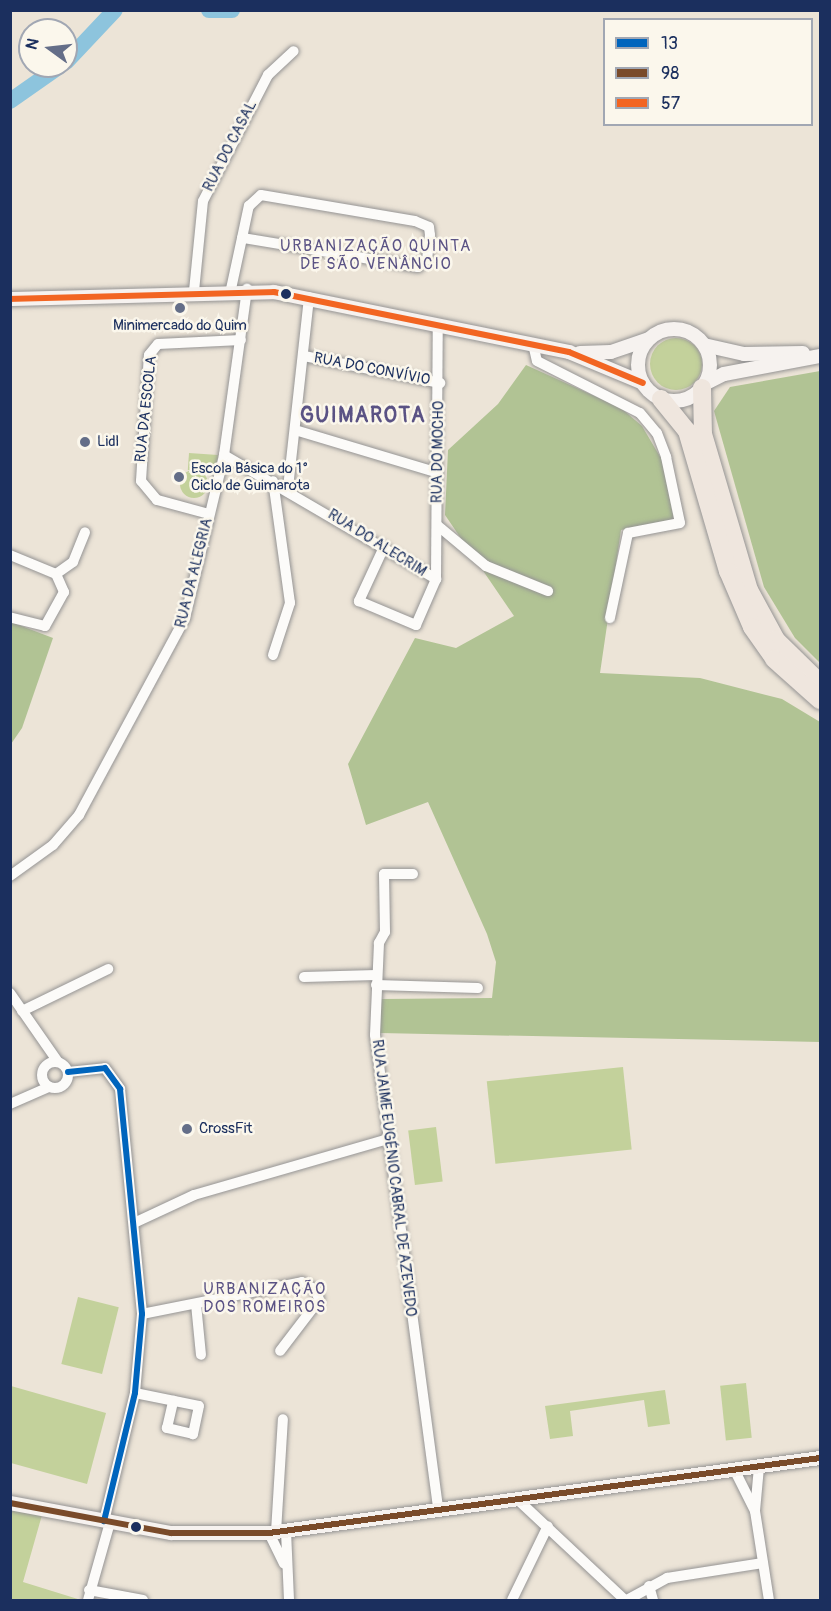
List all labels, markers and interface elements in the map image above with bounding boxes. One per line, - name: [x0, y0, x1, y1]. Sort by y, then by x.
- north arrow: [18, 18, 78, 78]
- legend: [603, 18, 813, 126]
- text: 13: [661, 32, 678, 55]
- text: N: [21, 36, 44, 52]
- text: 98: [661, 62, 679, 85]
- text: 57: [661, 92, 680, 115]
- street label: RUA DO CASAL: [199, 97, 261, 195]
- district label: URBANIZAÇÃO QUINTA DE SÃO VENÂNCIO: [280, 236, 472, 274]
- unlabelled marker: [280, 288, 292, 300]
- marker: Minimercado do Quim: [173, 301, 187, 315]
- place label: Minimercado do Quim: [113, 317, 247, 335]
- street label: RUA DO CONVÍVIO: [312, 349, 432, 389]
- street label: RUA DA ESCOLA: [131, 355, 161, 463]
- street label: RUA DO MOCHO: [428, 401, 448, 503]
- district label: GUIMAROTA: [300, 403, 426, 429]
- place label: Lidl: [97, 433, 119, 451]
- marker: Lidl: [78, 435, 92, 449]
- place label: Escola Básica do 1° Ciclo de Guimarota: [191, 459, 310, 494]
- marker: Escola Básica do 1° Ciclo de Guimarota: [172, 470, 186, 484]
- street label: RUA DO ALECRIM: [324, 505, 430, 581]
- street label: RUA DA ALEGRIA: [172, 516, 216, 630]
- street label: RUA JAIME EUGÉNIO CABRAL DE AZEVEDO: [368, 1038, 420, 1318]
- place label: CrossFit: [199, 1120, 253, 1138]
- marker: CrossFit: [180, 1122, 194, 1136]
- district label: URBANIZAÇÃO DOS ROMEIROS: [203, 1279, 327, 1317]
- unlabelled marker: [130, 1521, 142, 1533]

